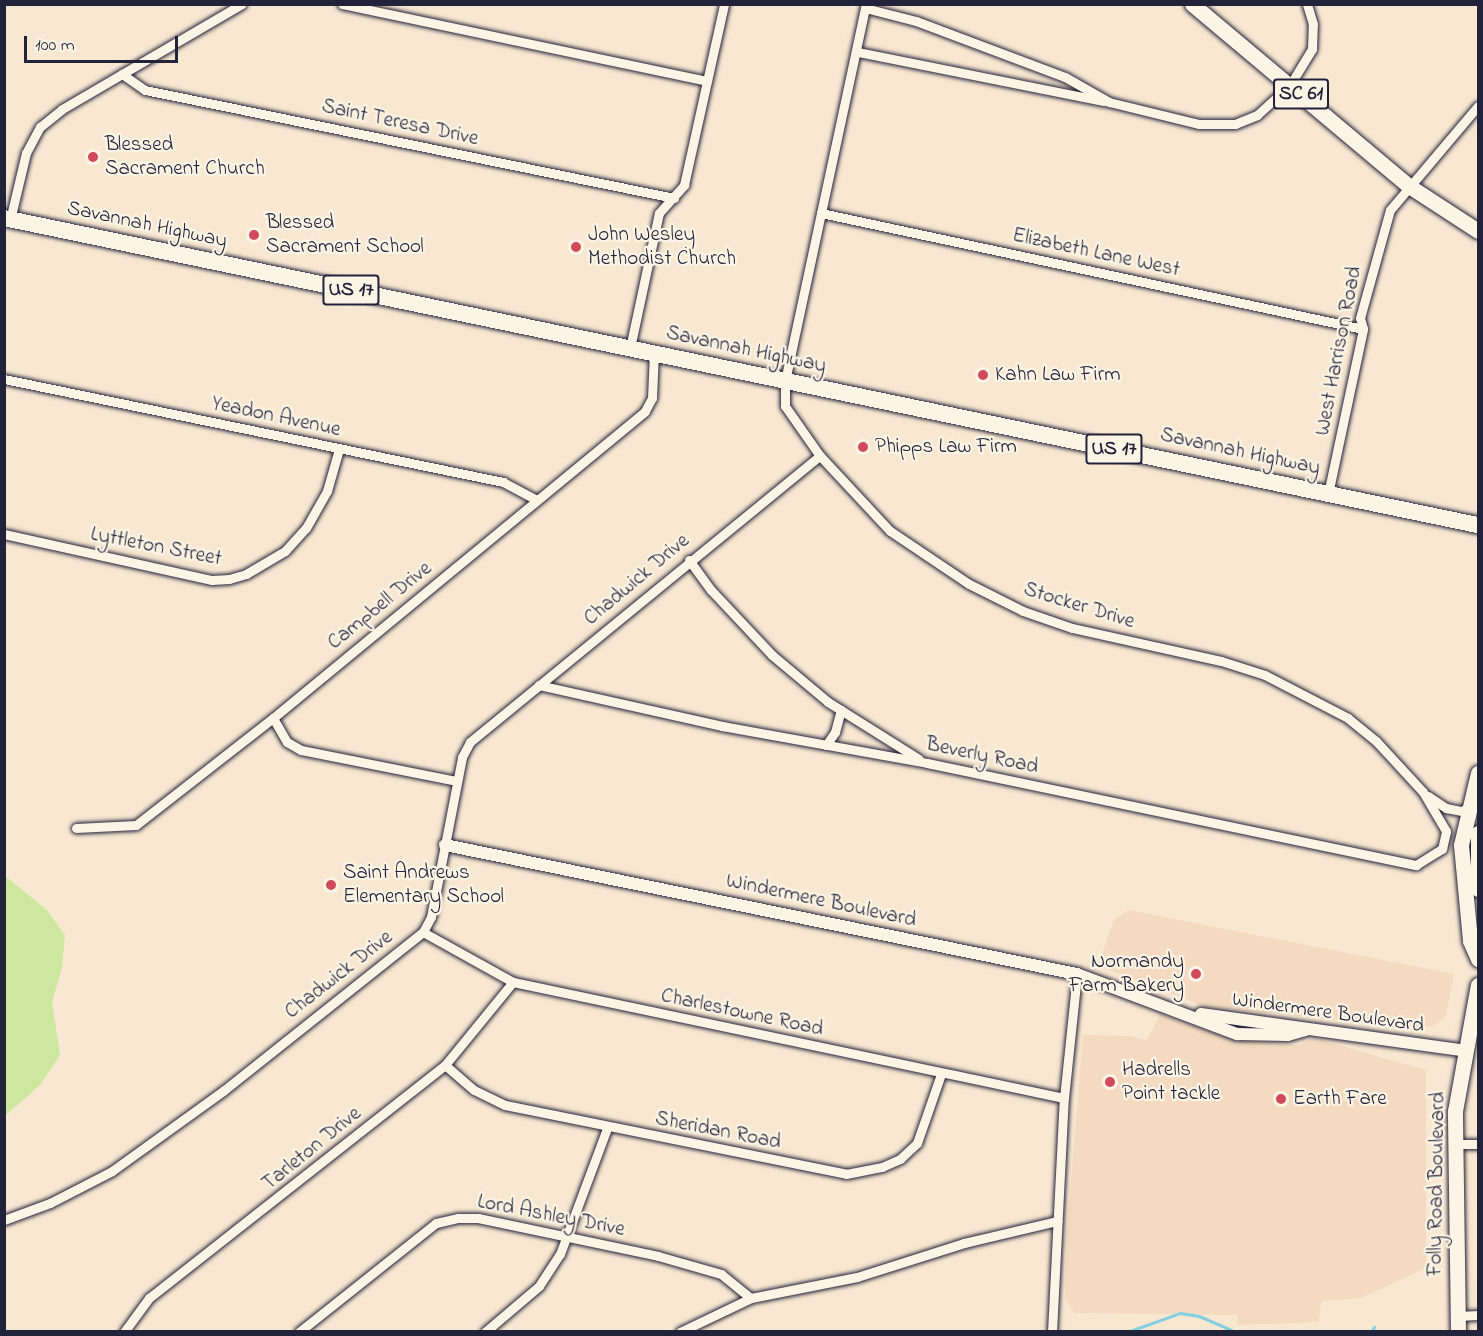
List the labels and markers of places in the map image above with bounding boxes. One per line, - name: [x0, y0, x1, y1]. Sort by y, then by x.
- place label: Blessed Sacrament Church: [105, 132, 265, 182]
- marker: Blessed Sacrament Church: [86, 150, 100, 164]
- place label: Blessed Sacrament School: [266, 210, 424, 260]
- place label: John Wesley Methodist Church: [588, 222, 736, 272]
- marker: Blessed Sacrament School: [247, 228, 261, 242]
- marker: John Wesley Methodist Church: [569, 240, 583, 254]
- place label: Kahn Law Firm: [995, 362, 1120, 388]
- marker: Kahn Law Firm: [976, 368, 990, 382]
- place label: Phipps Law Firm: [875, 434, 1017, 460]
- marker: Phipps Law Firm: [856, 440, 870, 454]
- place label: Saint Andrews Elementary School: [343, 860, 504, 910]
- marker: Saint Andrews Elementary School: [324, 878, 338, 892]
- place label: Normandy Farm Bakery: [1069, 949, 1184, 999]
- marker: Normandy Farm Bakery: [1189, 967, 1203, 981]
- place label: Hadrells Point tackle: [1122, 1057, 1220, 1107]
- marker: Hadrells Point tackle: [1103, 1075, 1117, 1089]
- place label: Earth Fare: [1293, 1086, 1387, 1112]
- marker: Earth Fare: [1274, 1092, 1288, 1106]

